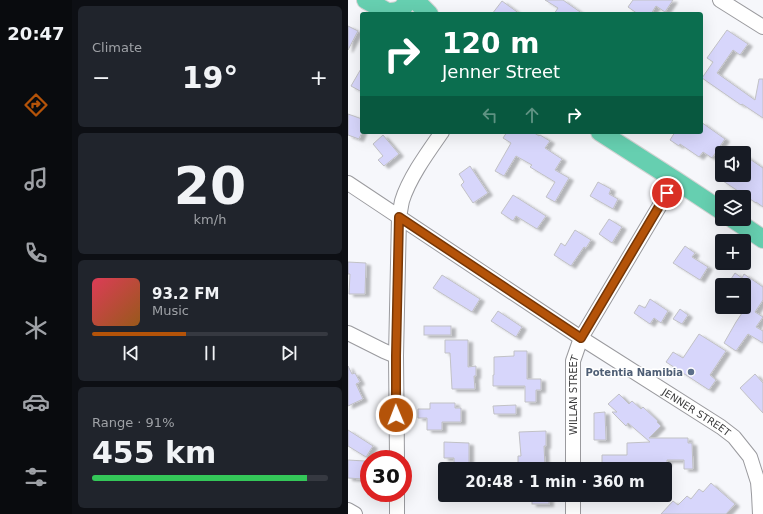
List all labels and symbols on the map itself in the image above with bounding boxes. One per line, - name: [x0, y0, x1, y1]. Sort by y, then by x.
- pin: [650, 176, 684, 210]
- street label: WILLAN STREET: [568, 353, 581, 435]
- place label: Potentia Namibia: [585, 367, 683, 378]
- marker: Potentia Namibia: [686, 367, 696, 377]
- street label: JENNER STREET: [659, 386, 733, 439]
- position arrow: [375, 394, 417, 436]
- speed limit sign: 30: [360, 450, 412, 502]

